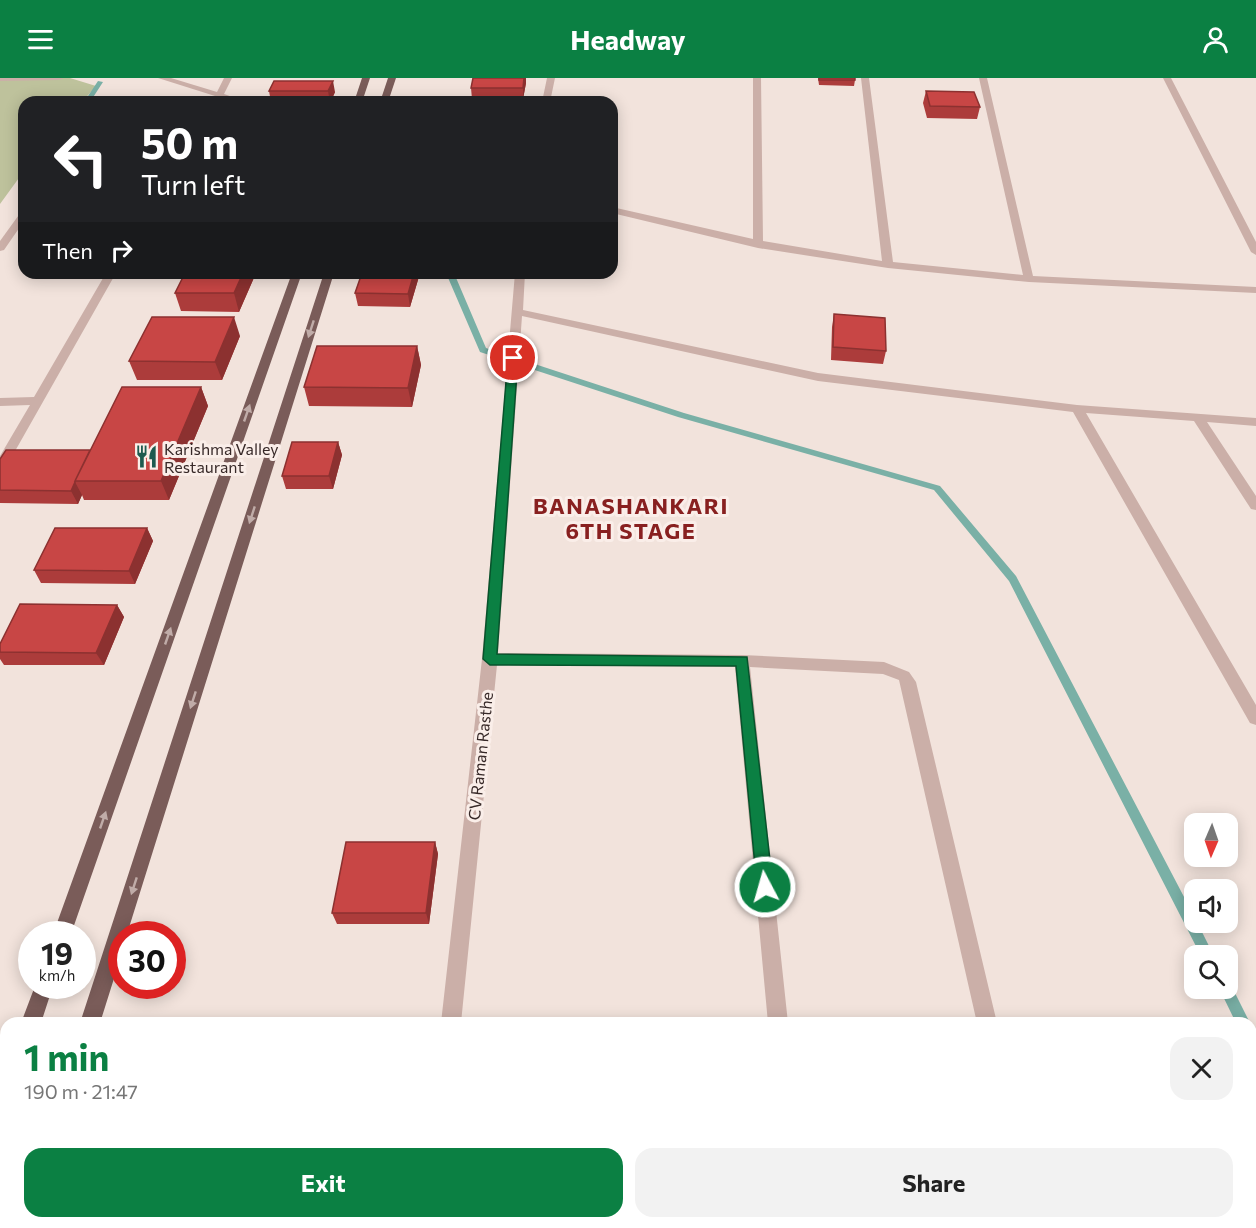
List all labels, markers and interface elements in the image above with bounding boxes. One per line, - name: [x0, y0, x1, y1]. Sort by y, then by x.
- icon: menu: [24, 23, 57, 56]
- text: Headway: [570, 23, 686, 56]
- icon: person: [1199, 23, 1232, 56]
- text: 50 m: [141, 116, 238, 168]
- icon: left: [42, 120, 120, 198]
- text: Turn left: [141, 168, 245, 201]
- icon: right: [105, 234, 138, 267]
- text: Then: [42, 237, 93, 264]
- one-way arrow: [306, 320, 315, 338]
- pin: [487, 332, 538, 383]
- icon: arrive: [496, 341, 529, 374]
- one-way arrow: [243, 404, 253, 422]
- place label: Karishma Valley Restaurant: [164, 439, 279, 476]
- restaurant icon: Karishma Valley Restaurant: [133, 444, 159, 470]
- district label: BANASHANKARI 6TH STAGE: [533, 492, 729, 544]
- one-way arrow: [247, 506, 256, 524]
- one-way arrow: [164, 627, 174, 645]
- one-way arrow: [188, 691, 197, 709]
- street label: CV Raman Rasthe: [464, 691, 496, 821]
- one-way arrow: [98, 811, 108, 829]
- north arrow: [1184, 813, 1238, 867]
- map controls: [1184, 813, 1238, 999]
- position arrow: [733, 855, 797, 919]
- one-way arrow: [129, 877, 138, 895]
- button: sound: [1184, 879, 1238, 933]
- speed limit sign: 30: [108, 921, 186, 999]
- text: 19: [41, 934, 73, 971]
- button: search: [1184, 945, 1238, 999]
- text: km/h: [39, 966, 75, 984]
- text: 1 min: [24, 1034, 109, 1078]
- button: close: [1170, 1037, 1233, 1100]
- text: 190 m · 21:47: [24, 1079, 138, 1103]
- button: Exit: [24, 1148, 623, 1217]
- button: Share: [635, 1148, 1233, 1217]

